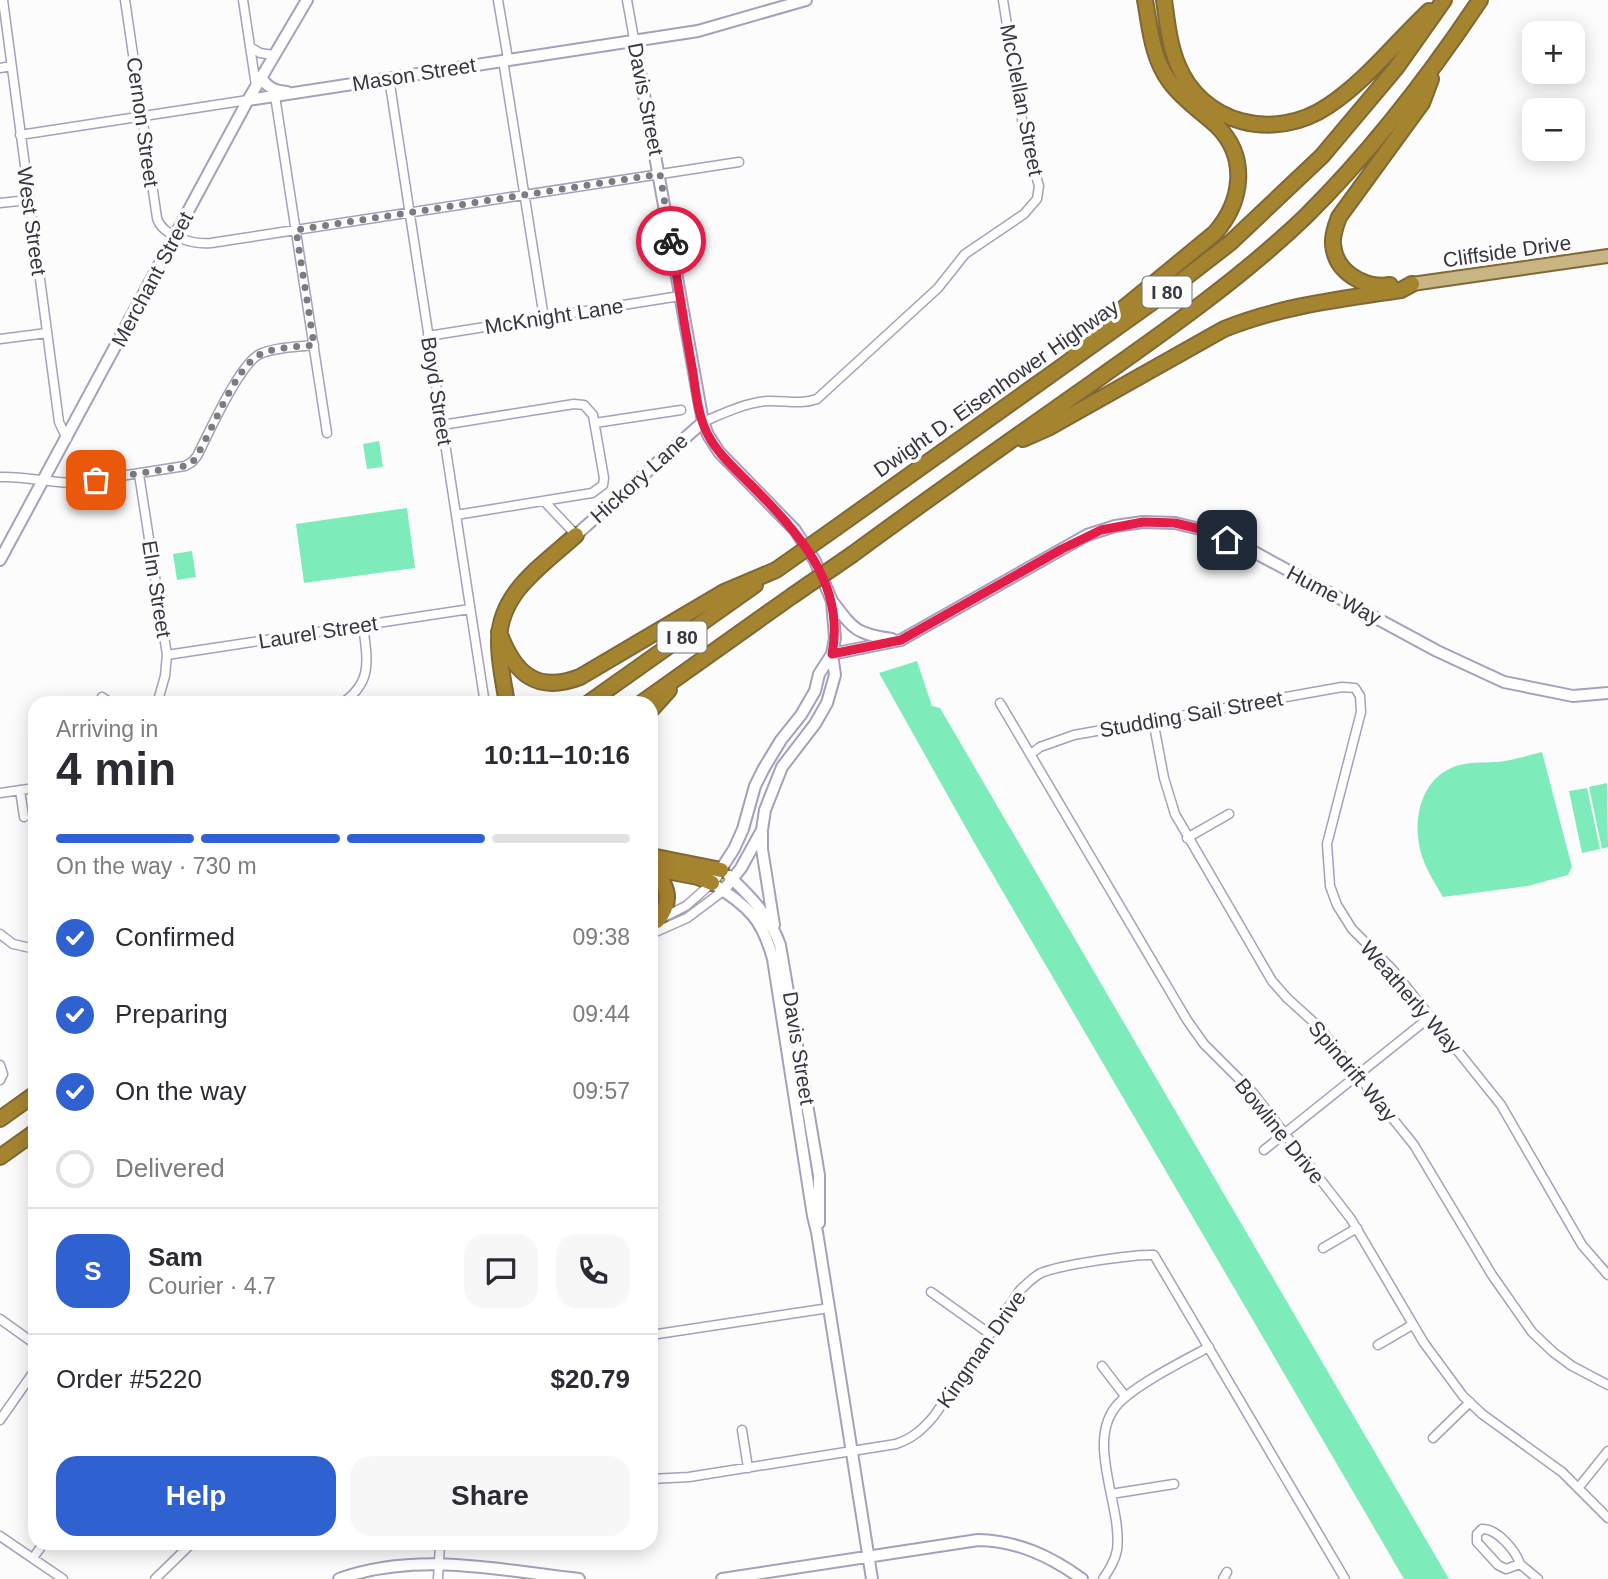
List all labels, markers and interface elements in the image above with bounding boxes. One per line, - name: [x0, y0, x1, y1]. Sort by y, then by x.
- map controls: [1522, 21, 1585, 161]
- button: +: [1522, 21, 1585, 84]
- street label: McClellan Street: [996, 22, 1048, 178]
- street label: Davis Street: [624, 41, 668, 157]
- street label: Mason Street: [351, 53, 478, 95]
- street label: Cernon Street: [123, 56, 164, 188]
- button: −: [1522, 98, 1585, 161]
- street label: West Street: [13, 165, 51, 277]
- courier: [636, 206, 706, 276]
- street label: Merchant Street: [107, 208, 197, 350]
- icon: bike: [652, 222, 690, 260]
- street label: Cliffside Drive: [1441, 231, 1573, 271]
- road number: I 80: [1142, 276, 1192, 308]
- street label: McKnight Lane: [483, 294, 625, 338]
- street label: Dwight D. Eisenhower Highway: [869, 294, 1123, 481]
- street label: Boyd Street: [417, 335, 457, 447]
- street label: Hickory Lane: [586, 428, 692, 528]
- pin: [66, 450, 126, 510]
- icon: bag: [77, 461, 115, 499]
- pin: [1197, 510, 1257, 570]
- icon: home: [1208, 521, 1246, 559]
- street label: Elm Street: [138, 539, 176, 639]
- street label: Hume Way: [1283, 561, 1385, 630]
- street label: Laurel Street: [257, 611, 379, 653]
- road number: I 80: [658, 622, 706, 652]
- street label: Studding Sail Street: [1098, 687, 1285, 741]
- text: Arriving in: [56, 716, 158, 742]
- text: 10:11–10:16: [484, 740, 630, 770]
- text: 4 min: [56, 743, 176, 795]
- text: On the way · 730 m: [56, 853, 257, 879]
- icon: check: [56, 919, 94, 957]
- text: Confirmed: [115, 922, 235, 952]
- text: 09:38: [572, 924, 630, 950]
- street label: Weatherly Way: [1356, 936, 1466, 1058]
- street label: Davis Street: [779, 990, 819, 1106]
- icon: check: [56, 996, 94, 1034]
- text: Preparing: [115, 999, 228, 1029]
- text: 09:44: [572, 1001, 630, 1027]
- street label: Spindrift Way: [1304, 1016, 1402, 1126]
- icon: check: [56, 1073, 94, 1111]
- street label: Bowline Drive: [1231, 1074, 1329, 1188]
- text: On the way: [115, 1076, 247, 1106]
- text: 09:57: [572, 1078, 630, 1104]
- text: Delivered: [115, 1153, 225, 1183]
- button: chat: [464, 1234, 538, 1308]
- button: phone: [556, 1234, 630, 1308]
- text: Sam: [148, 1242, 203, 1272]
- text: S: [84, 1256, 102, 1286]
- text: Courier · 4.7: [148, 1273, 276, 1299]
- street label: Kingman Drive: [932, 1286, 1030, 1412]
- text: Order #5220: [56, 1364, 202, 1394]
- text: $20.79: [550, 1364, 630, 1394]
- button: Help: [56, 1456, 336, 1536]
- button: Share: [350, 1456, 630, 1536]

